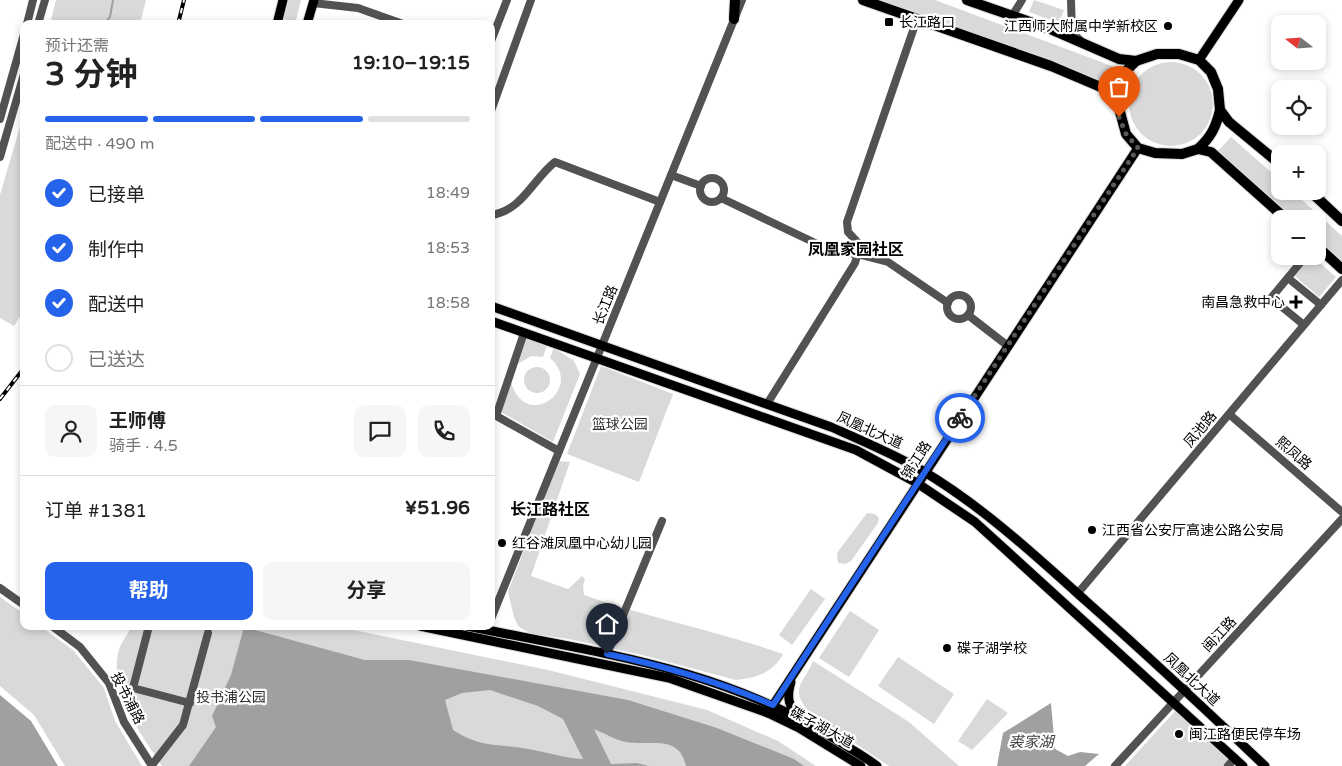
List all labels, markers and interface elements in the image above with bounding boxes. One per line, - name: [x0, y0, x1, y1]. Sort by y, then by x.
- place label: 长江路口: [899, 14, 955, 31]
- north arrow: [1271, 15, 1326, 70]
- map controls: [1271, 15, 1326, 265]
- marker: 长江路口: [883, 16, 895, 28]
- place label: 江西师大附属中学新校区: [1004, 18, 1158, 35]
- marker: 江西师大附属中学新校区: [1162, 20, 1174, 32]
- text: 预计还需: [45, 36, 109, 56]
- text: 19:10–19:15: [352, 52, 470, 74]
- text: 3 分钟: [45, 56, 137, 94]
- pin: [1098, 66, 1140, 117]
- icon: bag: [1105, 73, 1133, 101]
- button: locate: [1271, 80, 1326, 135]
- text: 配送中 · 490 m: [45, 134, 154, 154]
- button: +: [1271, 145, 1326, 200]
- icon: check: [45, 179, 73, 207]
- text: 18:49: [426, 183, 470, 203]
- text: 已接单: [88, 184, 145, 206]
- button: −: [1271, 210, 1326, 265]
- icon: check: [45, 234, 73, 262]
- text: 18:53: [426, 238, 470, 258]
- text: 制作中: [88, 239, 145, 261]
- district label: 凤凰家园社区: [808, 240, 904, 260]
- street label: 长江路: [590, 283, 621, 328]
- icon: check: [45, 289, 73, 317]
- text: 18:58: [426, 293, 470, 313]
- text: 配送中: [88, 294, 145, 316]
- place label: 南昌急救中心: [1201, 294, 1285, 311]
- marker: 南昌急救中心: [1289, 295, 1303, 309]
- text: 已送达: [88, 349, 145, 371]
- courier: [935, 393, 985, 443]
- icon: bike: [946, 404, 974, 432]
- button: person: [45, 405, 97, 457]
- button: chat: [354, 405, 406, 457]
- button: phone: [418, 405, 470, 457]
- street label: 凤凰北大道: [834, 408, 905, 452]
- street label: 凤池路: [1180, 408, 1220, 451]
- text: 王师傅: [109, 410, 166, 432]
- park label: 篮球公园: [592, 416, 648, 433]
- street label: 熙凤路: [1272, 433, 1315, 474]
- text: 骑手 · 4.5: [109, 436, 178, 456]
- street label: 锦江路: [898, 438, 935, 483]
- text: ¥51.96: [405, 497, 470, 519]
- text: 订单 #1381: [45, 500, 147, 522]
- district label: 长江路社区: [510, 500, 590, 520]
- place label: 江西省公安厅高速公路公安局: [1102, 522, 1284, 539]
- marker: 江西省公安厅高速公路公安局: [1086, 524, 1098, 536]
- place label: 红谷滩凤凰中心幼儿园: [512, 535, 652, 552]
- marker: 红谷滩凤凰中心幼儿园: [496, 537, 508, 549]
- button: 帮助: [45, 562, 253, 620]
- button: 分享: [263, 562, 470, 620]
- pin: [586, 603, 628, 654]
- icon: home: [593, 610, 621, 638]
- street label: 闽江路: [1199, 613, 1240, 655]
- place label: 碟子湖学校: [957, 640, 1027, 657]
- marker: 碟子湖学校: [941, 642, 953, 654]
- street label: 凤凰北大道: [1160, 649, 1223, 709]
- street label: 投书浦路: [107, 669, 148, 727]
- park label: 投书浦公园: [196, 689, 266, 706]
- street label: 碟子湖大道: [787, 703, 856, 752]
- place label: 闽江路便民停车场: [1189, 726, 1301, 743]
- marker: 闽江路便民停车场: [1173, 728, 1185, 740]
- water label: 裘家湖: [1008, 733, 1055, 751]

